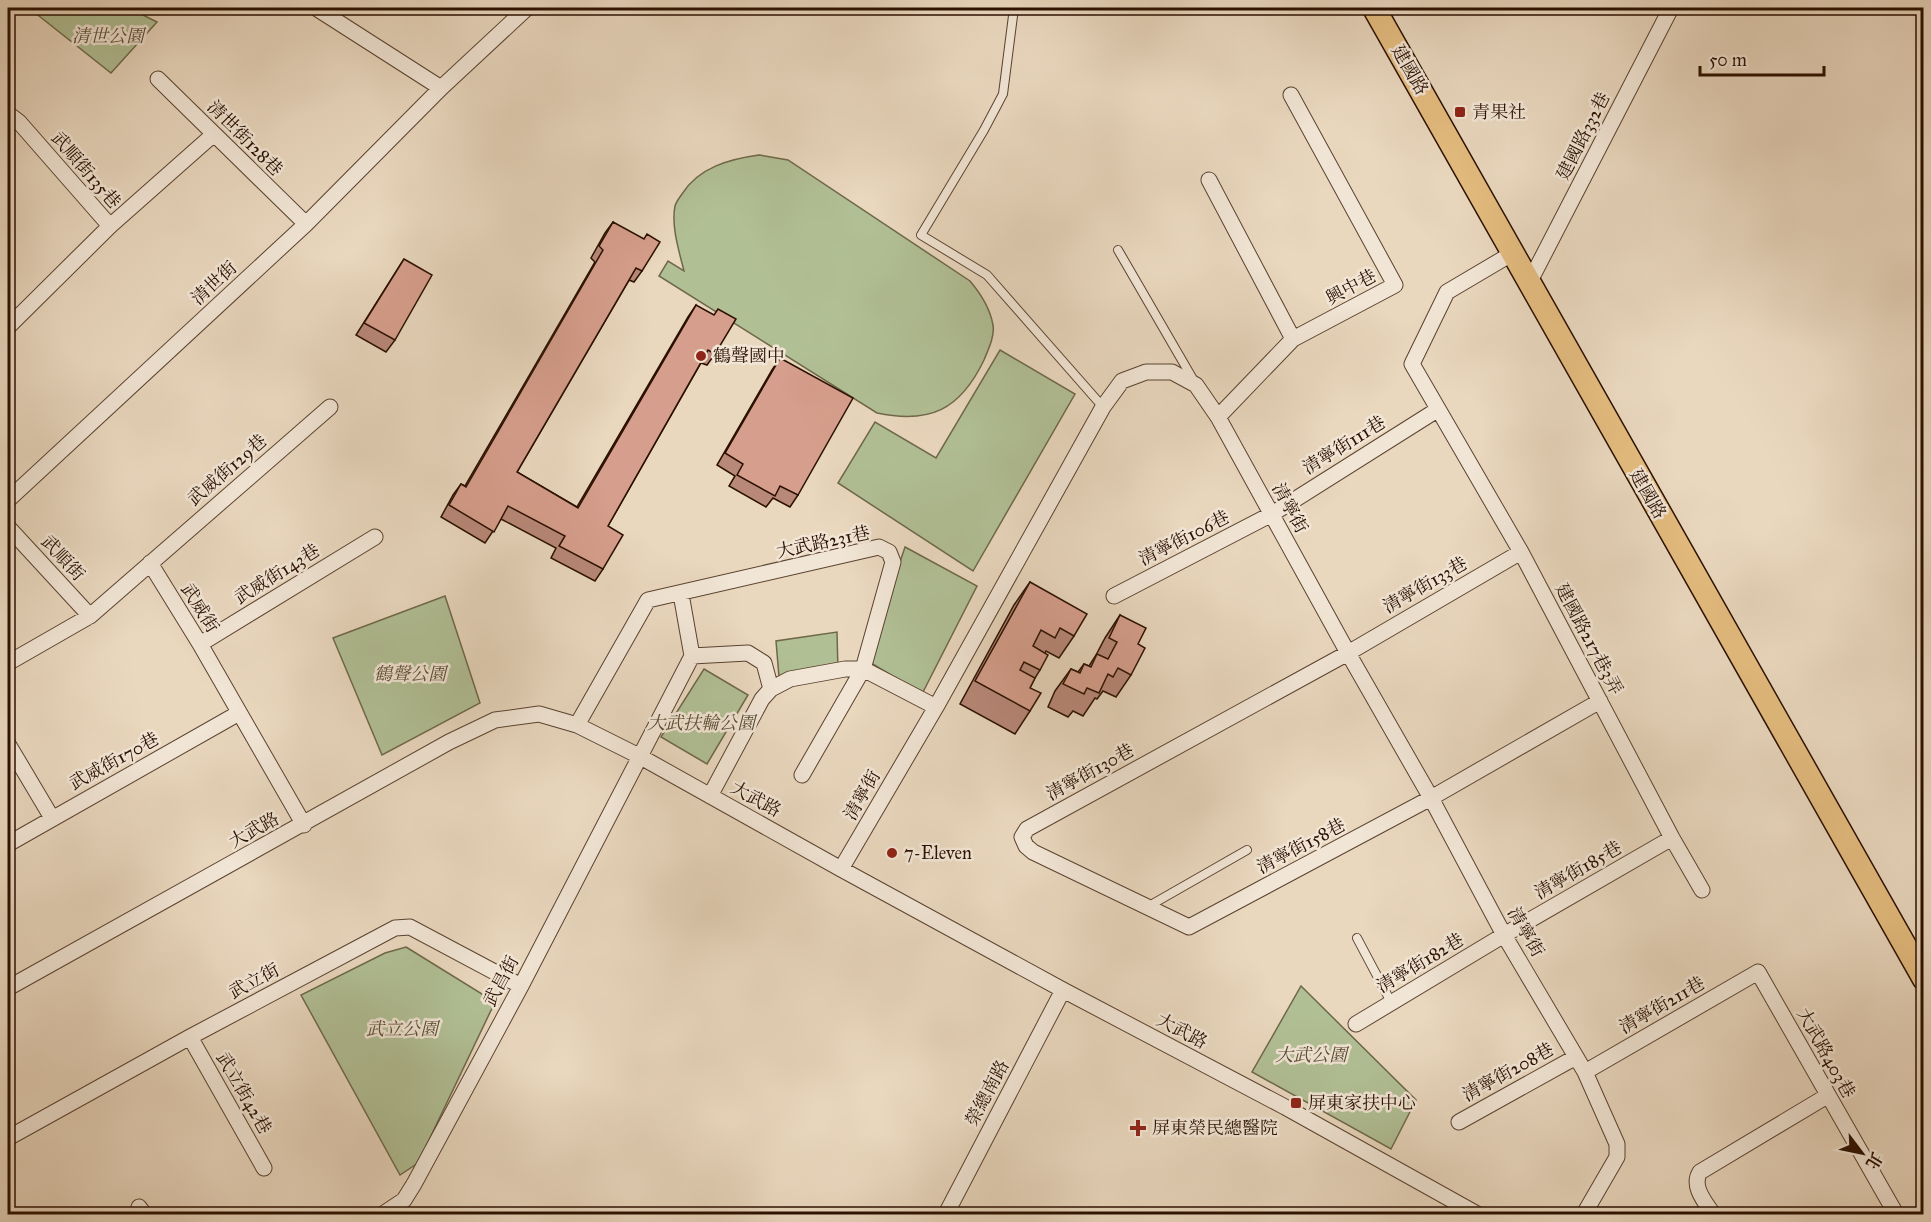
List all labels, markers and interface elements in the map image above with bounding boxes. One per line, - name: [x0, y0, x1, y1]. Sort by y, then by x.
- park label: 清世公園: [72, 25, 147, 47]
- scale bar: [1700, 39, 1824, 77]
- street label: 建國路: [1387, 41, 1433, 99]
- text: 50 m: [1709, 49, 1747, 71]
- street label: 建國路332巷: [1552, 89, 1614, 183]
- street label: 清世街128巷: [203, 96, 287, 180]
- place label: 青果社: [1472, 101, 1526, 123]
- marker: 青果社: [1453, 105, 1467, 119]
- street label: 武順街135巷: [47, 127, 125, 213]
- street label: 清世街: [187, 257, 241, 309]
- street label: 興中巷: [1322, 265, 1380, 309]
- place label: 鶴聲國中: [713, 345, 785, 367]
- marker: 鶴聲國中: [694, 349, 708, 363]
- street label: 清寧街111巷: [1299, 411, 1389, 479]
- street label: 武威街129巷: [183, 430, 271, 510]
- street label: 建國路: [1625, 465, 1671, 523]
- street label: 清寧街: [1267, 479, 1313, 537]
- street label: 清寧街106巷: [1135, 506, 1233, 570]
- street label: 大武路231巷: [774, 521, 872, 563]
- street label: 武順街: [37, 531, 89, 585]
- street label: 武威街143巷: [230, 539, 324, 609]
- street label: 清寧街133巷: [1379, 552, 1471, 618]
- street label: 武威街: [176, 579, 224, 637]
- street label: 建國路217巷3弄: [1550, 580, 1628, 698]
- park label: 鶴聲公園: [374, 663, 449, 685]
- park label: 大武扶輪公園: [647, 712, 758, 734]
- street label: 武威街170巷: [65, 727, 163, 795]
- street label: 清寧街130巷: [1042, 739, 1138, 805]
- street label: 清寧街: [839, 766, 885, 824]
- street label: 大武路: [727, 776, 785, 822]
- street label: 大武路: [225, 807, 283, 853]
- street label: 清寧街158巷: [1253, 814, 1349, 878]
- street label: 清寧街185巷: [1530, 836, 1626, 904]
- place label: 7-Eleven: [904, 842, 972, 864]
- marker: 7-Eleven: [885, 846, 899, 860]
- street label: 清寧街: [1503, 903, 1549, 961]
- street label: 清寧街182巷: [1373, 928, 1467, 998]
- street label: 武昌街: [479, 952, 523, 1010]
- street label: 武立街: [225, 959, 283, 1003]
- street label: 清寧街211巷: [1615, 972, 1709, 1038]
- street label: 大武路403巷: [1792, 1004, 1860, 1102]
- street label: 大武路: [1153, 1009, 1211, 1053]
- park label: 武立公園: [366, 1018, 441, 1040]
- street label: 清寧街208巷: [1459, 1038, 1557, 1106]
- park label: 大武公園: [1275, 1044, 1350, 1066]
- street label: 武立街42巷: [212, 1048, 276, 1138]
- street label: 榮總南路: [960, 1056, 1014, 1130]
- place label: 屏東家扶中心: [1308, 1092, 1416, 1114]
- marker: 屏東家扶中心: [1289, 1096, 1303, 1110]
- place label: 屏東榮民總醫院: [1152, 1117, 1278, 1139]
- marker: 屏東榮民總醫院: [1129, 1119, 1147, 1137]
- north arrow: [1832, 1123, 1892, 1183]
- text: 北: [1862, 1149, 1887, 1173]

